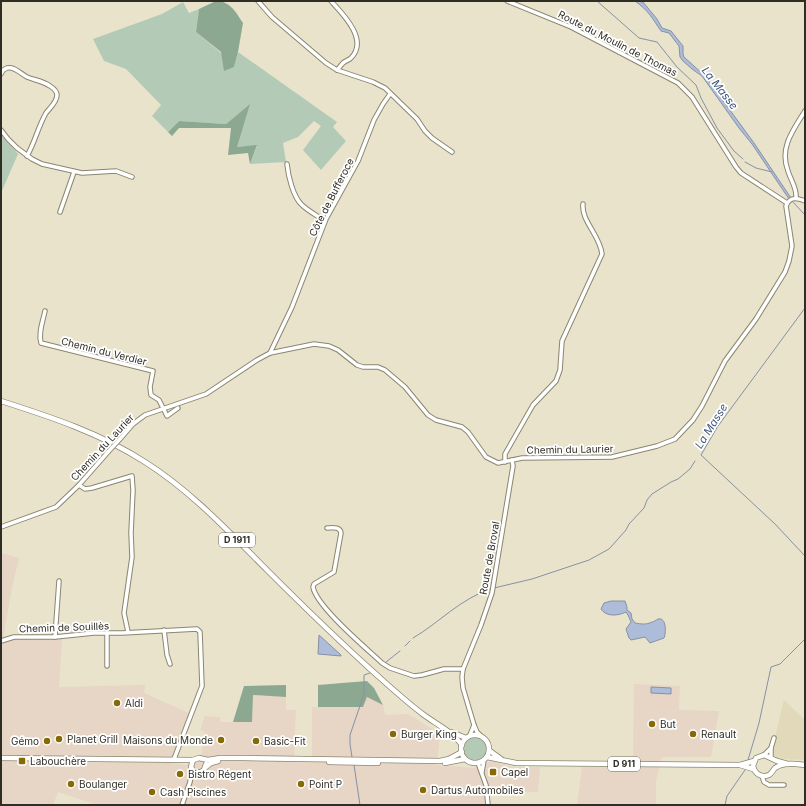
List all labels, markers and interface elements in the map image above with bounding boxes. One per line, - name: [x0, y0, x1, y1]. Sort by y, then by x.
- street label: Route du Moulin de Thomas: [556, 8, 680, 78]
- water label: La Masse: [699, 64, 741, 112]
- street label: Côte de Bufferoce: [306, 156, 356, 238]
- street label: Chemin du Verdier: [60, 335, 148, 367]
- water label: La Masse: [692, 401, 730, 451]
- street label: Chemin du Laurier: [68, 411, 136, 483]
- street label: Chemin du Laurier: [526, 442, 614, 456]
- street label: Route de Broval: [477, 520, 501, 596]
- road number: D 1911: [219, 533, 255, 547]
- street label: Chemin de Souillès: [19, 619, 109, 635]
- place label: Aldi: [125, 697, 143, 709]
- marker: Aldi: [112, 698, 122, 708]
- place label: But: [660, 718, 676, 730]
- marker: But: [647, 719, 657, 729]
- place label: Burger King: [401, 728, 457, 740]
- place label: Renault: [701, 728, 737, 740]
- marker: Burger King: [388, 729, 398, 739]
- marker: Renault: [688, 729, 698, 739]
- place label: Planet Grill: [67, 733, 118, 745]
- marker: Planet Grill: [54, 734, 64, 744]
- place label: Maisons du Monde: [123, 734, 213, 746]
- place label: Gémo: [11, 735, 39, 747]
- marker: Maisons du Monde: [216, 735, 226, 745]
- place label: Basic-Fit: [264, 735, 306, 747]
- marker: Gémo: [42, 736, 52, 746]
- marker: Basic-Fit: [251, 736, 261, 746]
- place label: Labouchère: [30, 755, 86, 767]
- marker: Labouchère: [17, 756, 27, 766]
- road number: D 911: [608, 757, 640, 771]
- place label: Capel: [501, 766, 528, 778]
- marker: Capel: [488, 767, 498, 777]
- place label: Bistro Régent: [188, 768, 252, 780]
- marker: Bistro Régent: [175, 769, 185, 779]
- place label: Boulanger: [79, 778, 127, 790]
- place label: Point P: [309, 778, 342, 790]
- marker: Boulanger: [66, 779, 76, 789]
- marker: Point P: [296, 779, 306, 789]
- place label: Dartus Automobiles: [431, 784, 524, 796]
- marker: Dartus Automobiles: [418, 785, 428, 795]
- place label: Cash Piscines: [160, 786, 226, 798]
- marker: Cash Piscines: [147, 787, 157, 797]

